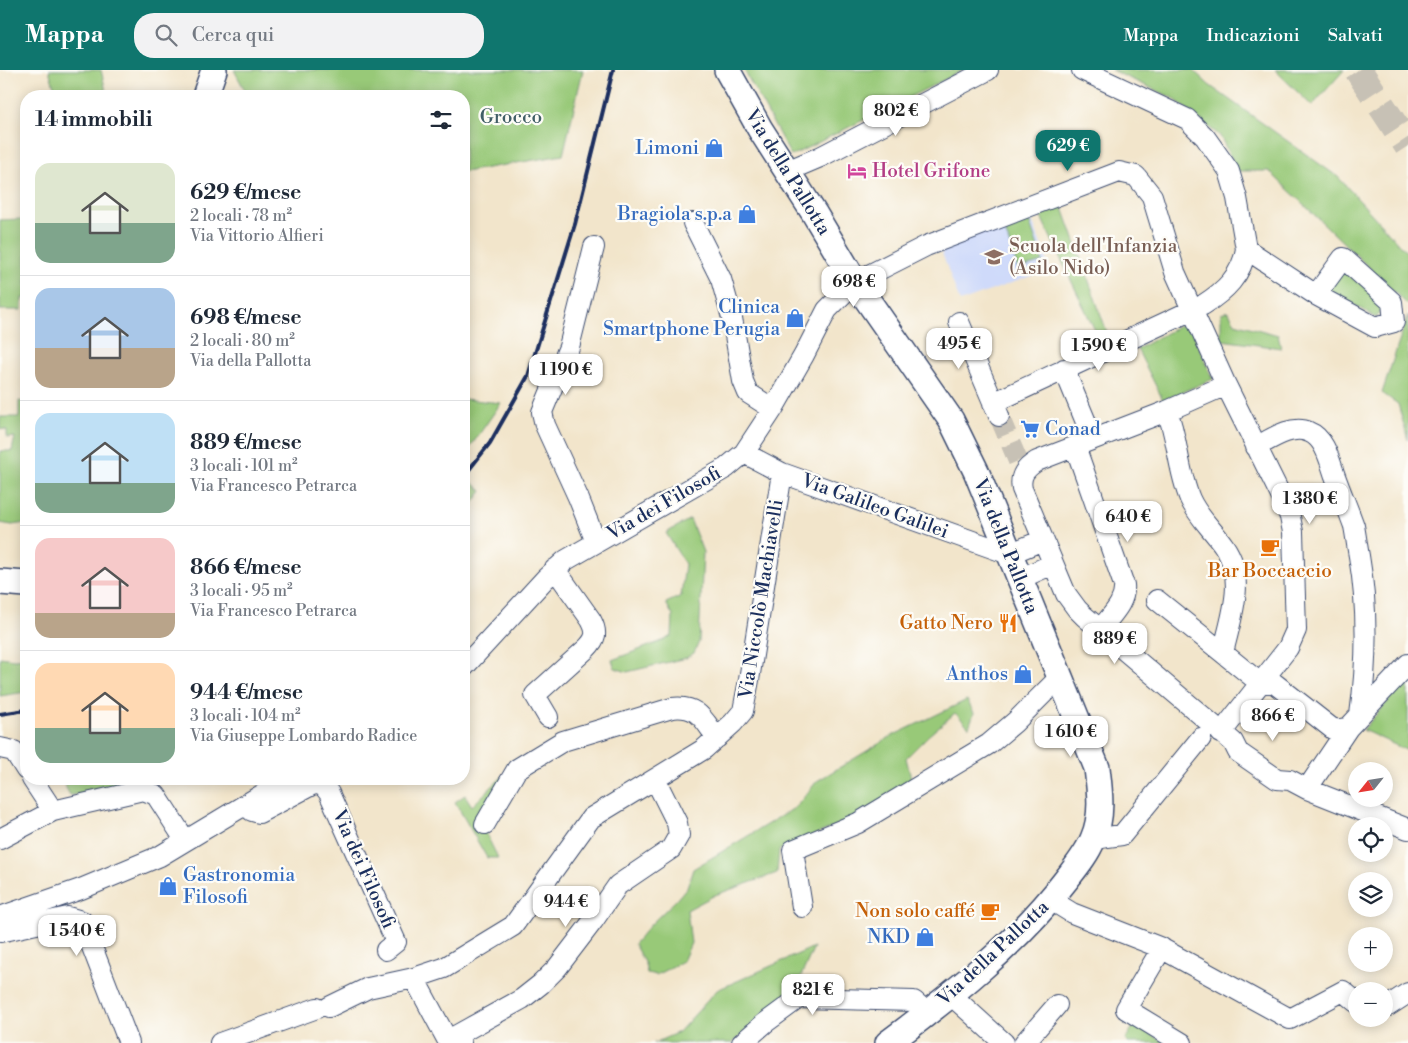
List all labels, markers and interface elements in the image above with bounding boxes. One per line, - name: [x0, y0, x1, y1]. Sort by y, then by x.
- search box: [134, 13, 484, 58]
- text: Mappa: [25, 20, 104, 50]
- icon: search: [152, 21, 180, 49]
- text: Cerca qui: [192, 23, 274, 47]
- text: Mappa: [1124, 24, 1178, 47]
- text: Indicazioni: [1206, 24, 1300, 47]
- text: Salvati: [1328, 24, 1383, 47]
- pin: 802 €: [861, 94, 931, 137]
- text: 802 €: [874, 101, 918, 121]
- street label: Via della Pallotta: [739, 104, 837, 240]
- park label: Grocco: [480, 105, 542, 129]
- icon: filters: [427, 106, 455, 134]
- text: 14 immobili: [35, 107, 152, 133]
- pin: 629 €: [1033, 129, 1103, 172]
- place label: Limoni: [635, 136, 699, 160]
- text: 629 €: [1046, 136, 1090, 156]
- shop icon: Limoni: [703, 137, 725, 159]
- place label: Hotel Grifone: [872, 159, 990, 183]
- hotel icon: Hotel Grifone: [846, 160, 868, 182]
- text: 629 €/mese: [190, 180, 301, 206]
- icon: home: [75, 183, 135, 243]
- place label: Bragiola s.p.a: [616, 202, 732, 226]
- shop icon: Bragiola s.p.a: [736, 203, 758, 225]
- text: 2 locali · 78 m²: [190, 206, 292, 226]
- text: Via Vittorio Alfieri: [190, 226, 324, 246]
- place label: Scuola dell'Infanzia (Asilo Nido): [1009, 234, 1178, 280]
- school or university icon: Scuola dell'Infanzia (Asilo Nido): [983, 246, 1005, 268]
- pin: 698 €: [819, 266, 889, 308]
- text: 698 €: [832, 272, 876, 292]
- place label: Clinica Smartphone Perugia: [603, 295, 780, 341]
- text: 698 €/mese: [190, 305, 302, 331]
- shop icon: Clinica Smartphone Perugia: [784, 307, 806, 329]
- icon: home: [75, 308, 135, 368]
- pin: 495 €: [924, 328, 994, 370]
- pin: 1 590 €: [1053, 330, 1145, 372]
- text: 2 locali · 80 m²: [190, 331, 295, 351]
- text: 495 €: [937, 334, 981, 354]
- text: 1 590 €: [1072, 336, 1126, 356]
- text: Via della Pallotta: [190, 351, 311, 371]
- pin: 1 190 €: [520, 354, 612, 396]
- text: 1 190 €: [540, 360, 592, 380]
- place label: Conad: [1045, 417, 1101, 441]
- supermarket icon: Conad: [1019, 418, 1041, 440]
- text: 889 €/mese: [190, 430, 302, 456]
- icon: home: [75, 433, 135, 493]
- text: 3 locali · 101 m²: [190, 456, 298, 476]
- street label: Via dei Filosofi: [602, 460, 726, 546]
- street label: Via Galileo Galilei: [797, 468, 952, 544]
- street label: Via della Pallotta: [967, 474, 1044, 618]
- text: Via Francesco Petrarca: [190, 476, 357, 496]
- pin: 1 380 €: [1264, 482, 1356, 525]
- text: 1 380 €: [1283, 489, 1337, 509]
- street label: Via Niccolò Machiavelli: [733, 497, 789, 702]
- pin: 640 €: [1093, 500, 1163, 543]
- text: 640 €: [1105, 507, 1151, 527]
- cafe icon: Bar Boccaccio: [1259, 536, 1281, 558]
- text: 866 €/mese: [190, 555, 302, 581]
- icon: home: [75, 558, 135, 618]
- place label: Bar Boccaccio: [1207, 559, 1332, 583]
- text: 3 locali · 95 m²: [190, 581, 293, 601]
- text: Via Francesco Petrarca: [190, 601, 357, 621]
- place label: Gatto Nero: [899, 611, 993, 635]
- restaurant icon: Gatto Nero: [997, 612, 1019, 634]
- pin: 889 €: [1080, 622, 1150, 665]
- text: 889 €: [1093, 629, 1137, 649]
- place label: Anthos: [945, 662, 1008, 686]
- shop icon: Anthos: [1012, 663, 1034, 685]
- text: 944 €/mese: [190, 680, 303, 706]
- icon: home: [75, 683, 135, 743]
- pin: 866 €: [1238, 700, 1308, 742]
- text: 3 locali · 104 m²: [190, 706, 301, 726]
- text: 866 €: [1251, 706, 1295, 726]
- pin: 1 610 €: [1025, 716, 1117, 758]
- text: 1 610 €: [1045, 722, 1097, 742]
- text: Via Giuseppe Lombardo Radice: [190, 726, 417, 746]
- north arrow: [1348, 762, 1392, 808]
- map controls: [1348, 762, 1393, 1027]
- street label: Via dei Filosofi: [327, 805, 401, 933]
- button: locate: [1348, 817, 1393, 862]
- place label: Gastronomia Filosofi: [183, 863, 295, 909]
- button: layers: [1348, 872, 1393, 917]
- shop icon: Gastronomia Filosofi: [157, 875, 179, 897]
- pin: 944 €: [531, 886, 601, 928]
- text: 944 €: [544, 892, 588, 912]
- street label: Via della Pallotta: [931, 895, 1054, 1012]
- place label: Non solo caffé: [855, 899, 975, 923]
- cafe icon: Non solo caffé: [979, 900, 1001, 922]
- pin: 1 540 €: [31, 914, 123, 957]
- text: 1 540 €: [49, 921, 105, 941]
- place label: NKD: [867, 925, 910, 949]
- shop icon: NKD: [914, 926, 936, 948]
- button: +: [1348, 927, 1393, 972]
- pin: 821 €: [778, 974, 848, 1016]
- text: 821 €: [792, 980, 834, 1000]
- button: −: [1348, 982, 1393, 1027]

